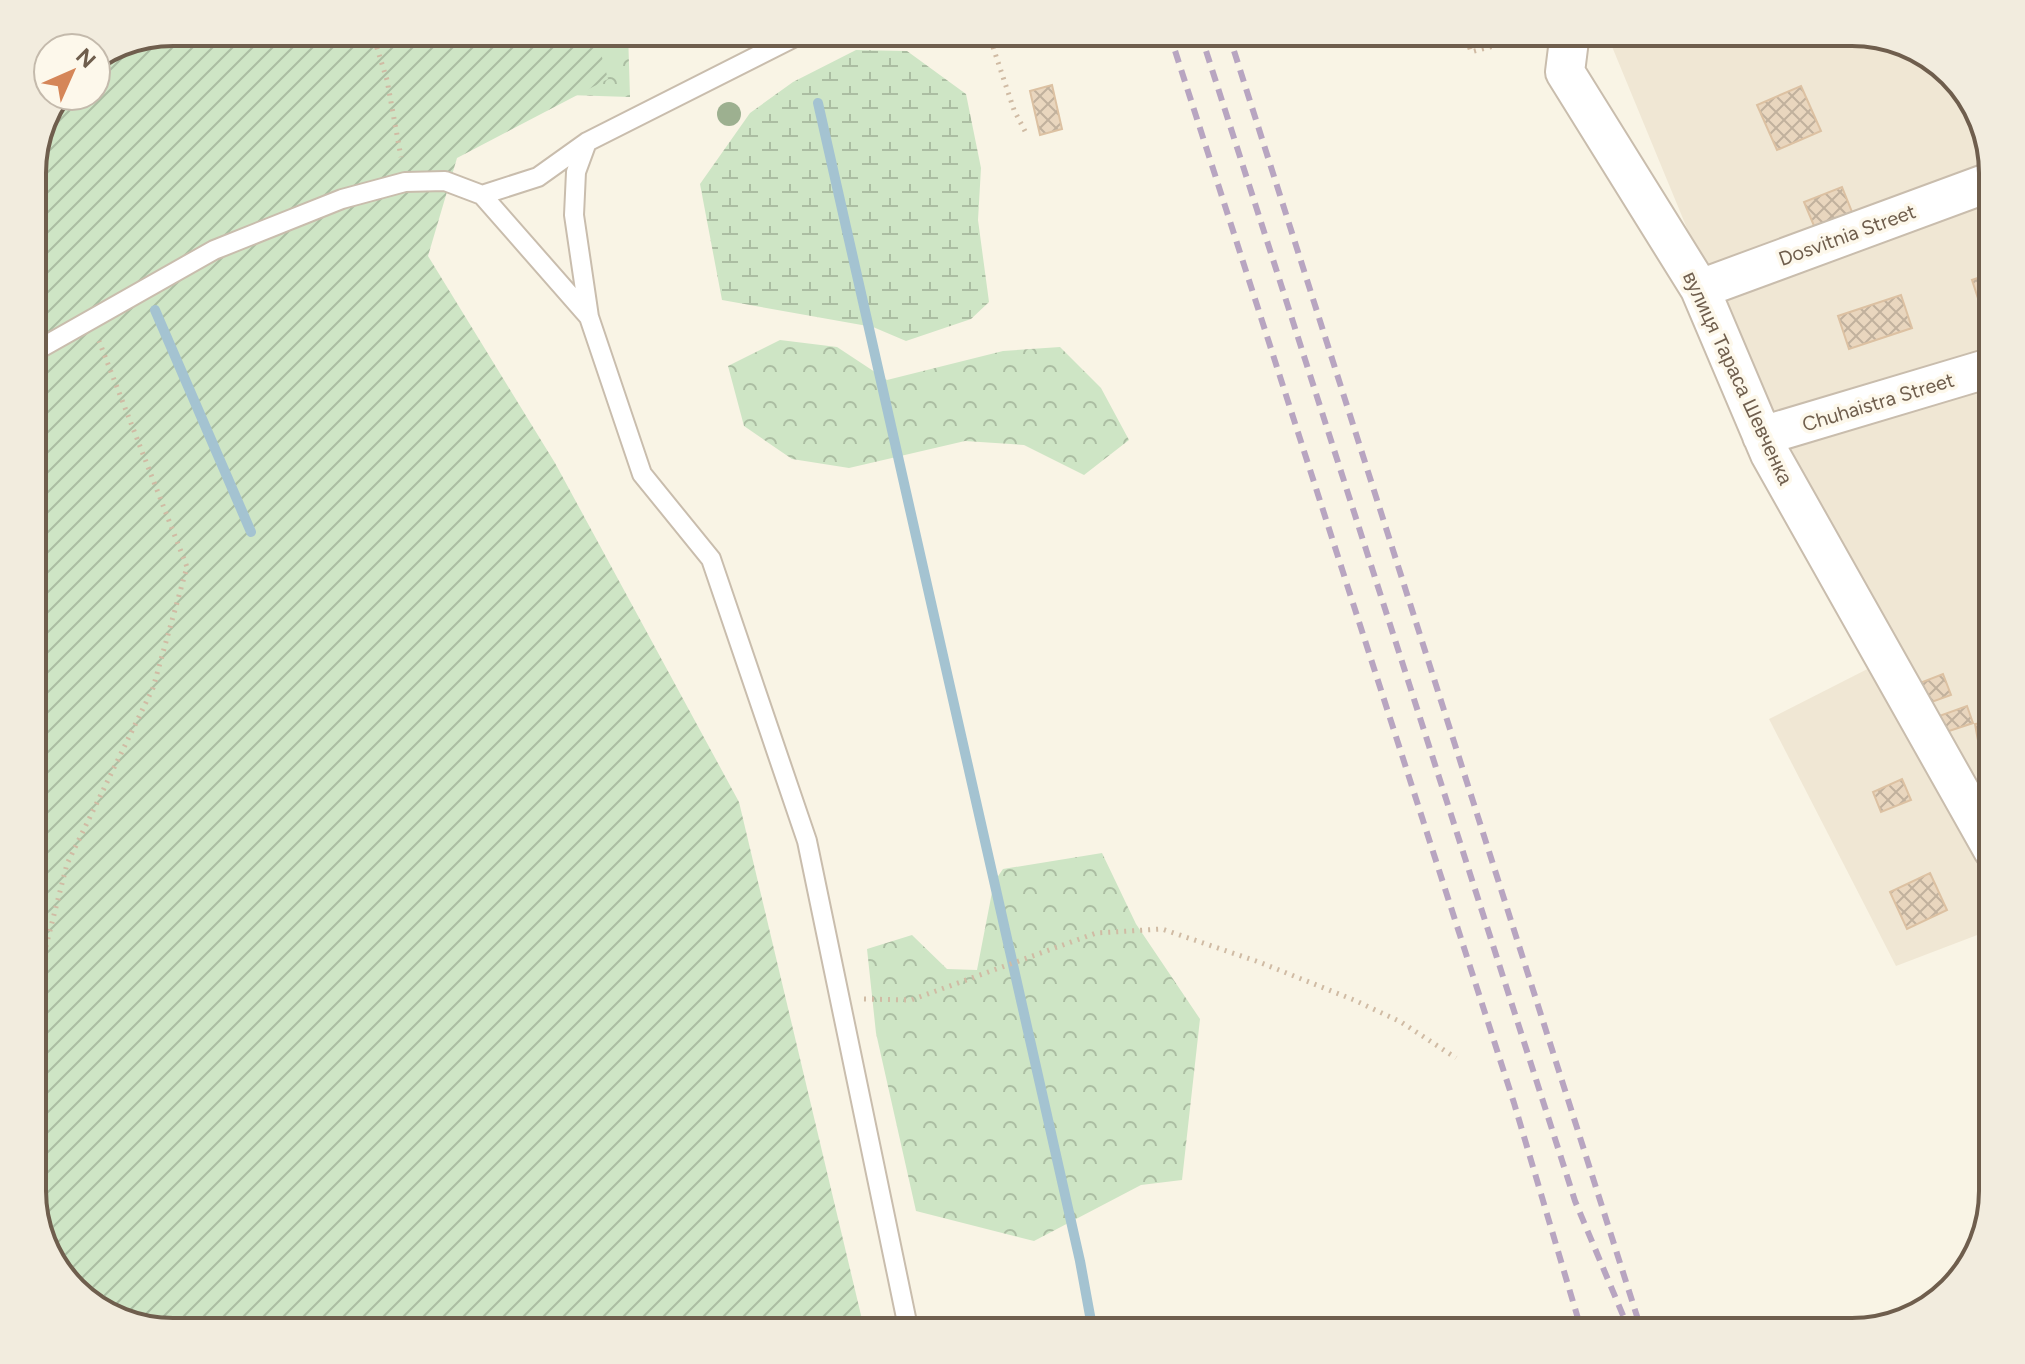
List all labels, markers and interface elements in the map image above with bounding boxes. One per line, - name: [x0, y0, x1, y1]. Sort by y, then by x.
- north arrow: [32, 32, 112, 112]
- text: N: [70, 43, 101, 74]
- street label: Dosvitnia Street: [1775, 199, 1919, 271]
- street label: вулиця Тараса Шевченка: [1678, 267, 1798, 489]
- street label: Chuhaistra Street: [1799, 367, 1957, 437]

